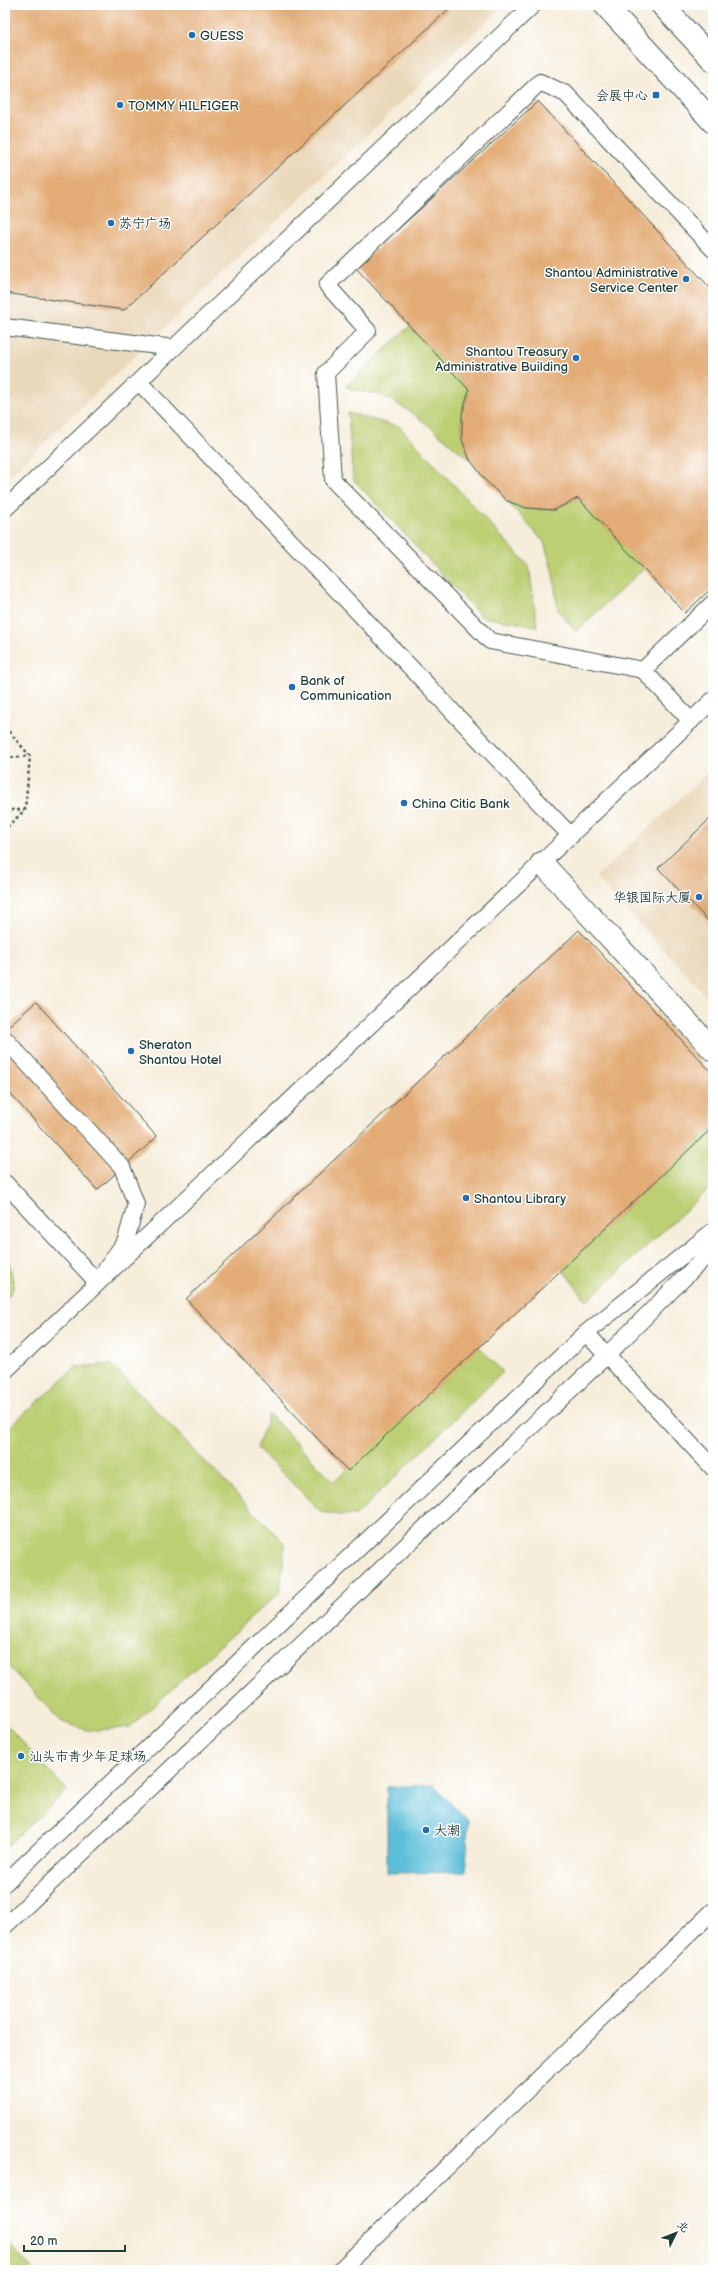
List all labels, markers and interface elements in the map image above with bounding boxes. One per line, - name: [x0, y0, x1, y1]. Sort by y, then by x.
- place label: GUESS: [200, 28, 244, 44]
- marker: GUESS: [187, 30, 197, 40]
- place label: 会展中心: [596, 88, 648, 104]
- marker: 会展中心: [651, 90, 661, 100]
- place label: TOMMY HILFIGER: [128, 98, 239, 114]
- marker: TOMMY HILFIGER: [115, 100, 125, 110]
- place label: 苏宁广场: [119, 216, 171, 232]
- marker: 苏宁广场: [106, 218, 116, 228]
- place label: Shantou Administrative Service Center: [545, 265, 678, 296]
- marker: Shantou Administrative Service Center: [681, 274, 691, 284]
- place label: Shantou Treasury Administrative Building: [435, 344, 568, 375]
- marker: Shantou Treasury Administrative Building: [571, 353, 581, 363]
- place label: Bank of Communication: [300, 673, 392, 704]
- marker: Bank of Communication: [287, 682, 297, 692]
- place label: China Citic Bank: [412, 796, 510, 812]
- marker: China Citic Bank: [399, 798, 409, 808]
- place label: 华银国际大厦: [613, 890, 691, 906]
- marker: 华银国际大厦: [694, 892, 704, 902]
- place label: Sheraton Shantou Hotel: [139, 1037, 221, 1068]
- marker: Sheraton Shantou Hotel: [126, 1046, 136, 1056]
- place label: Shantou Library: [474, 1191, 566, 1207]
- marker: Shantou Library: [461, 1193, 471, 1203]
- place label: 汕头市青少年足球场: [29, 1749, 146, 1765]
- marker: 汕头市青少年足球场: [16, 1751, 26, 1761]
- place label: 大潮: [434, 1823, 460, 1839]
- marker: 大潮: [421, 1825, 431, 1835]
- north arrow: [656, 2213, 696, 2253]
- text: 北: [674, 2218, 691, 2235]
- scale bar: [24, 2227, 125, 2253]
- text: 20 m: [30, 2234, 57, 2249]

